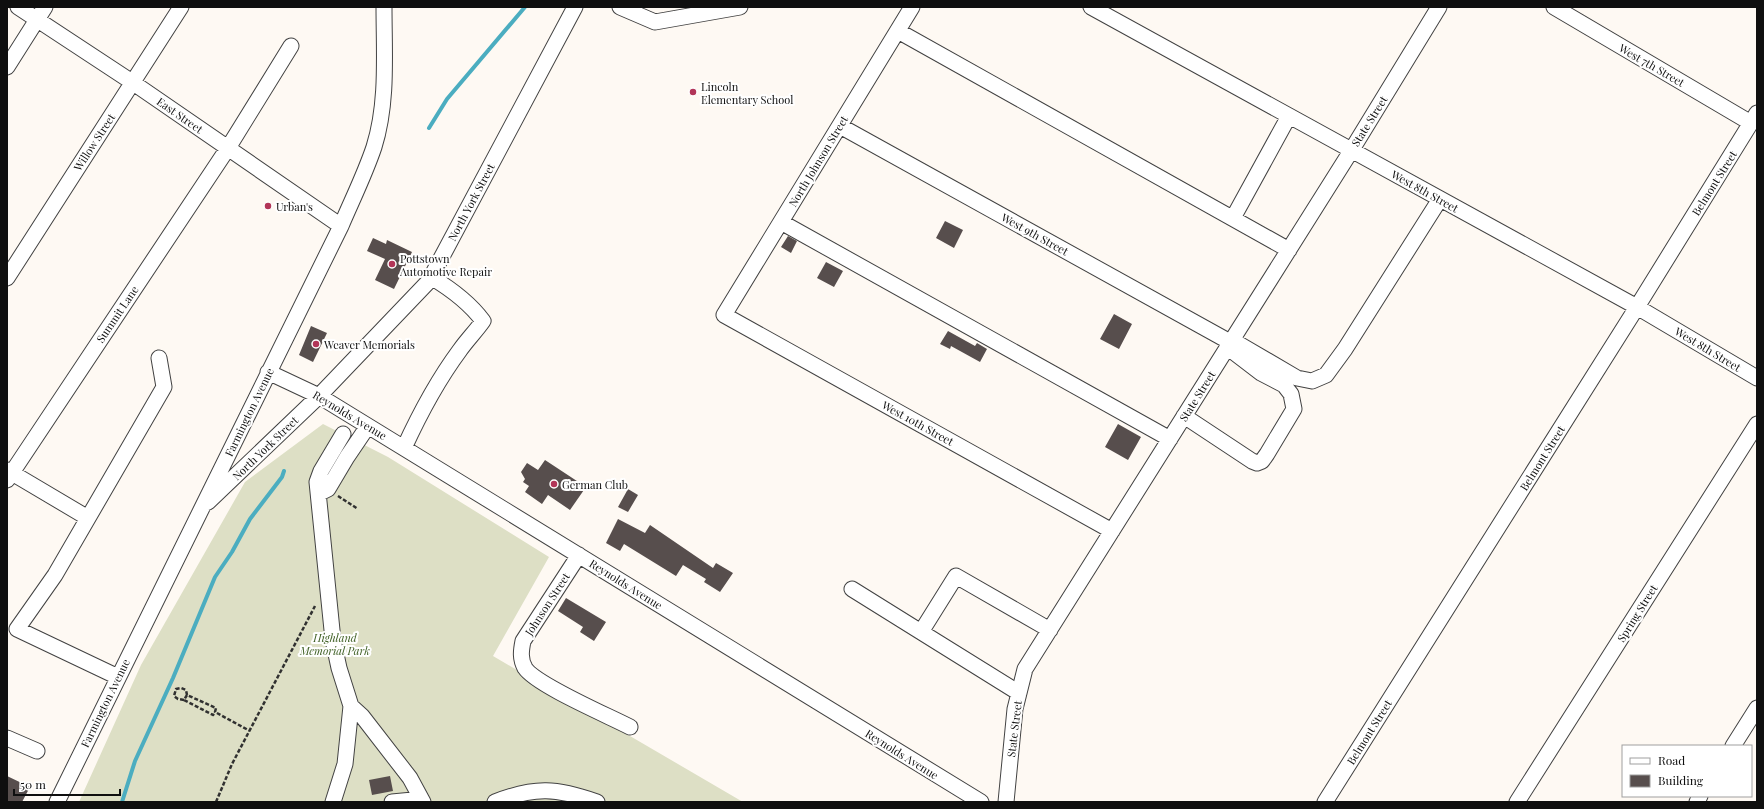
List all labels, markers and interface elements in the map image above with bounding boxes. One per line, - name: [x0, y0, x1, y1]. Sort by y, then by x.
- street label: West 7th Street: [1616, 40, 1688, 90]
- place label: Lincoln Elementary School: [701, 79, 793, 107]
- marker: Lincoln Elementary School: [688, 87, 698, 97]
- street label: State Street: [1348, 93, 1391, 149]
- street label: East Street: [154, 94, 206, 136]
- street label: Willow Street: [69, 110, 118, 174]
- street label: North Johnson Street: [785, 113, 851, 209]
- street label: Belmont Street: [1688, 148, 1740, 218]
- street label: North York Street: [444, 160, 498, 243]
- street label: West 8th Street: [1388, 166, 1461, 216]
- place label: Urban's: [276, 199, 313, 214]
- marker: Urban's: [263, 201, 273, 211]
- street label: West 9th Street: [998, 209, 1071, 259]
- place label: Pottstown Automotive Repair: [399, 251, 492, 279]
- marker: Pottstown Automotive Repair: [387, 259, 397, 269]
- street label: Summit Lane: [92, 282, 142, 345]
- street label: West 8th Street: [1671, 323, 1744, 375]
- place label: Weaver Memorials: [323, 337, 415, 352]
- marker: Weaver Memorials: [311, 339, 321, 349]
- street label: Farmington Avenue: [221, 365, 277, 459]
- street label: State Street: [1176, 368, 1219, 424]
- street label: Reynolds Avenue: [310, 387, 390, 443]
- street label: West 10th Street: [879, 397, 956, 449]
- street label: North York Street: [229, 413, 301, 483]
- street label: Belmont Street: [1516, 423, 1568, 493]
- place label: German Club: [562, 477, 628, 492]
- marker: German Club: [549, 479, 559, 489]
- street label: Reynolds Avenue: [587, 555, 666, 613]
- street label: Johnson Street: [521, 570, 573, 639]
- street label: Spring Street: [1613, 581, 1661, 645]
- park label: Highland Memorial Park: [299, 630, 370, 658]
- street label: Farmington Avenue: [77, 656, 133, 750]
- street label: Belmont Street: [1343, 697, 1395, 767]
- street label: State Street: [1003, 700, 1025, 758]
- street label: Reynolds Avenue: [863, 725, 942, 783]
- legend: [1622, 745, 1752, 797]
- text: Road: [1658, 752, 1685, 768]
- scale bar: [14, 771, 120, 797]
- text: Building: [1658, 772, 1704, 788]
- text: 50 m: [20, 776, 46, 792]

